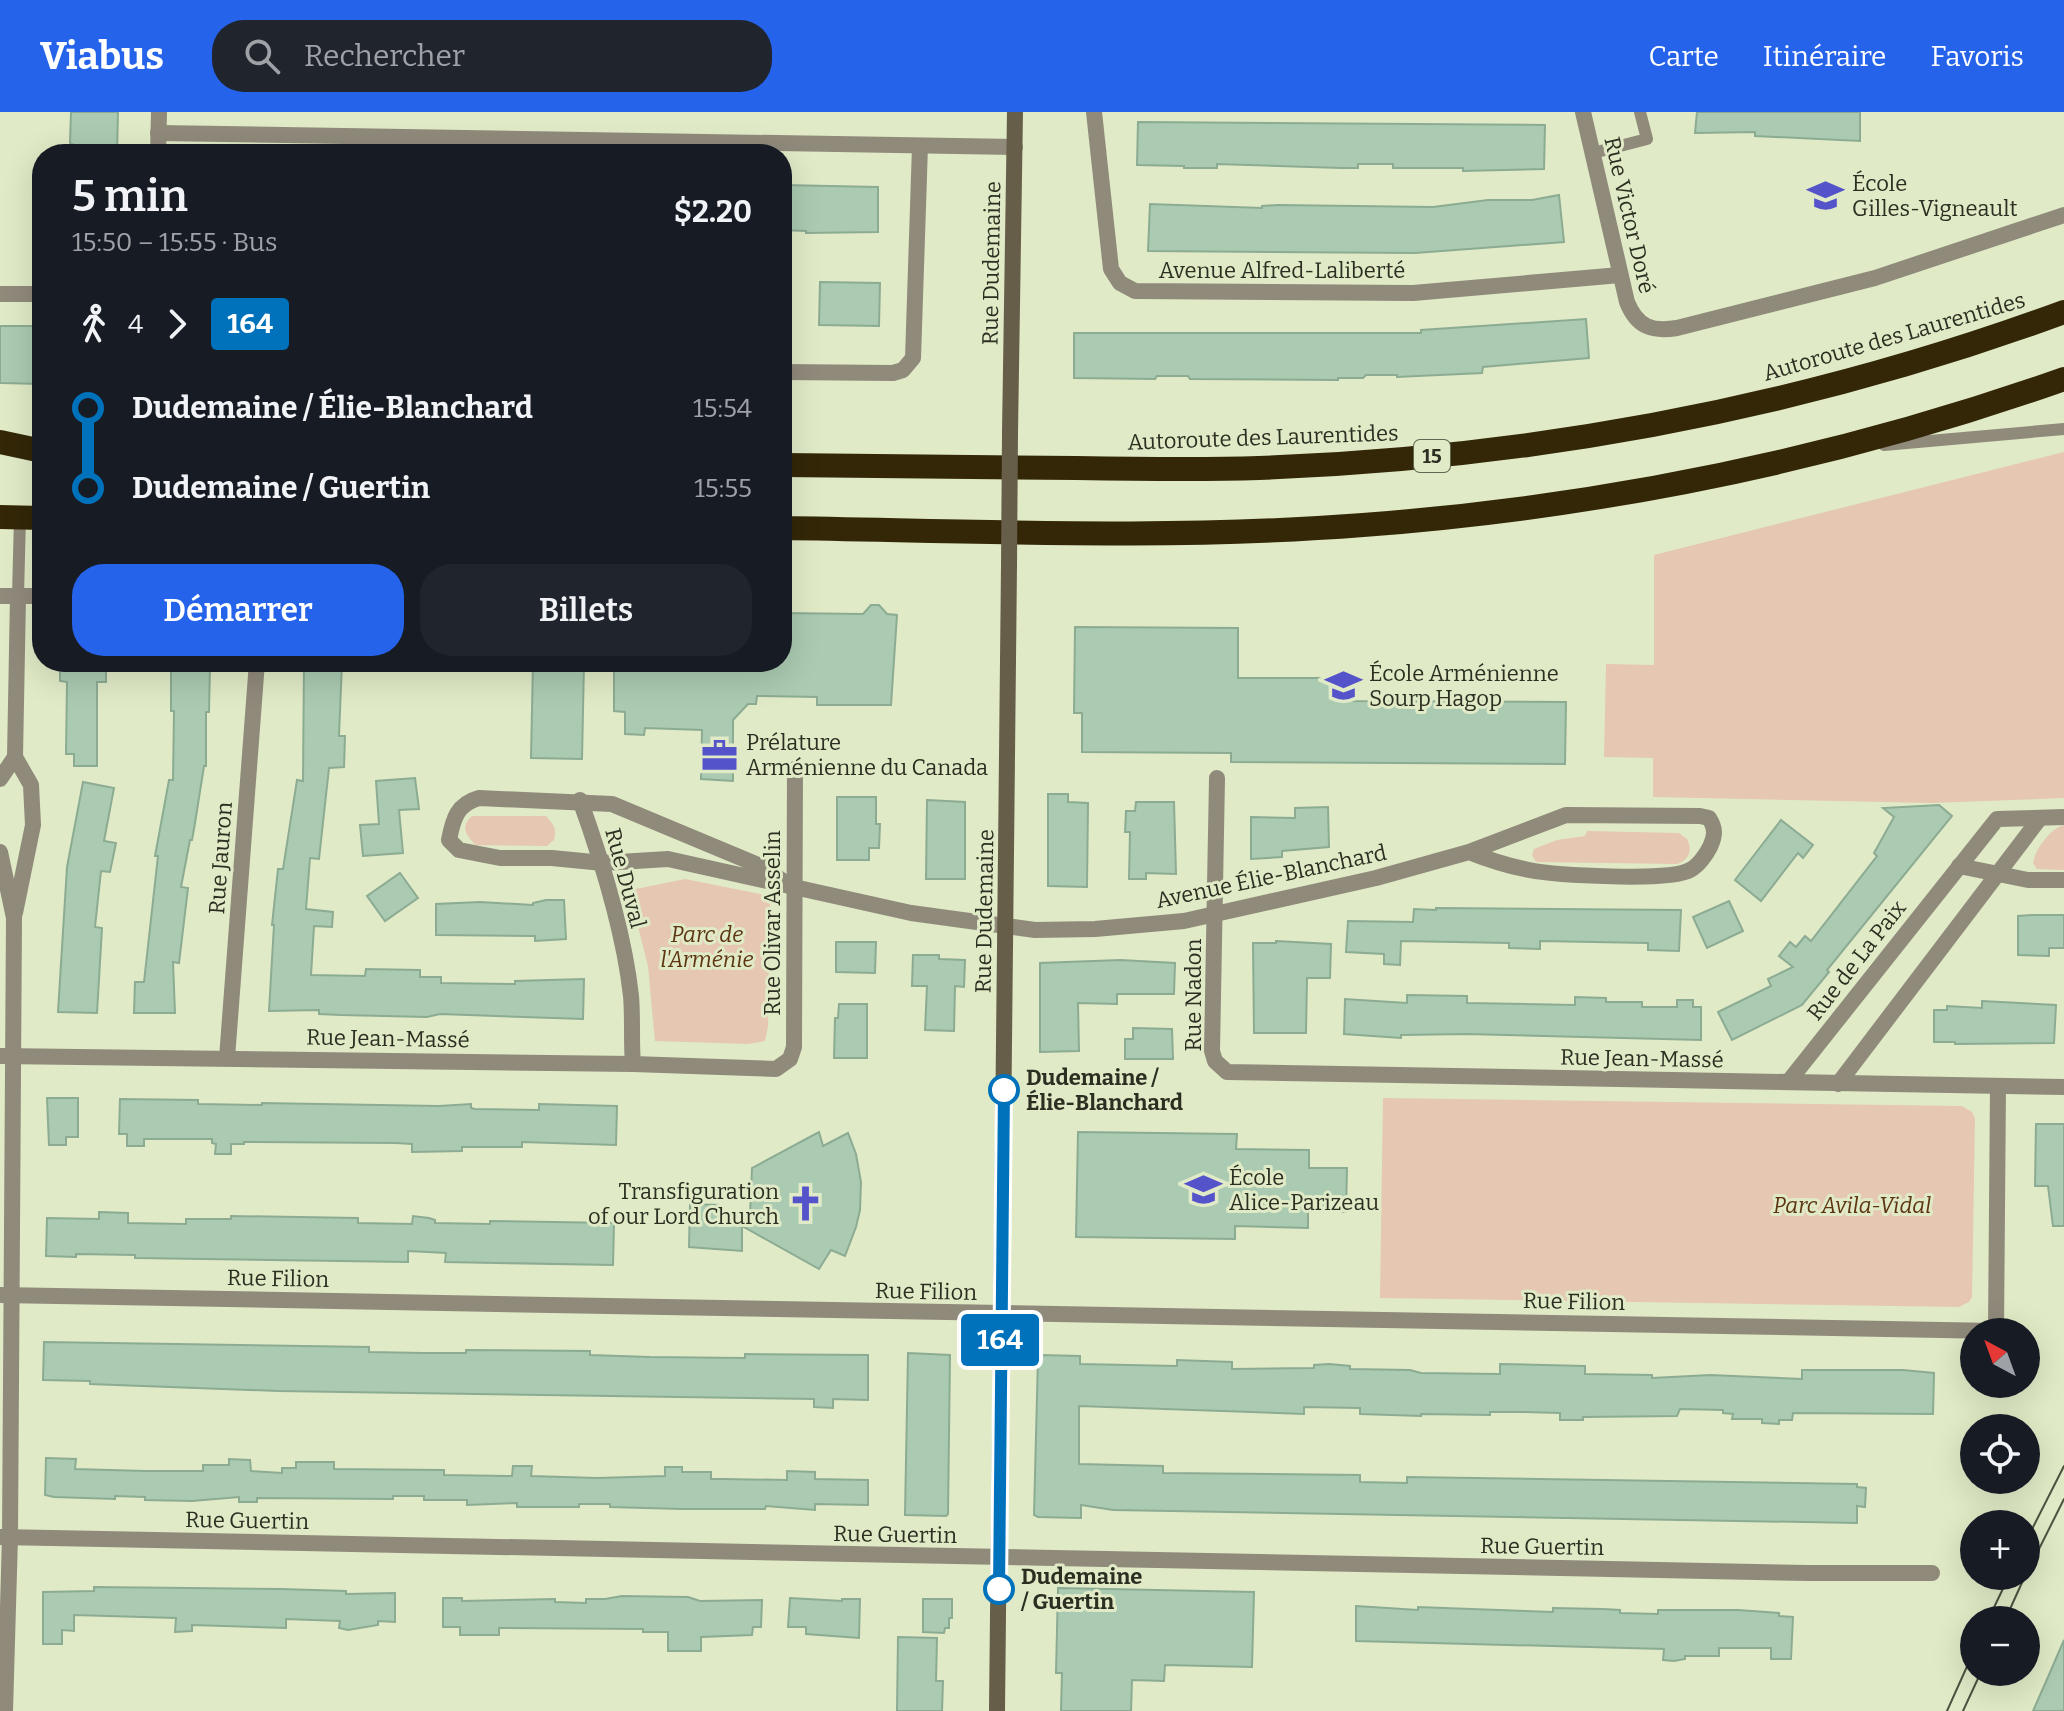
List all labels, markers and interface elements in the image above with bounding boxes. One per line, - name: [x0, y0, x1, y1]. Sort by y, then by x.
- search box: [212, 20, 772, 92]
- text: Viabus: [40, 33, 164, 79]
- icon: search: [240, 34, 284, 78]
- text: Rechercher: [304, 38, 465, 74]
- text: Carte: [1649, 40, 1719, 73]
- text: Itinéraire: [1763, 40, 1886, 73]
- text: Favoris: [1930, 40, 2024, 73]
- street label: Rue Victor Doré: [1598, 134, 1661, 296]
- text: 5 min: [72, 170, 188, 223]
- place label: École Gilles-Vigneault: [1852, 170, 2018, 222]
- school or university icon: École Gilles-Vigneault: [1807, 177, 1845, 215]
- street label: Rue Dudemaine: [977, 181, 1006, 345]
- text: $2.20: [674, 194, 752, 230]
- text: 15:50 – 15:55 · Bus: [72, 227, 277, 258]
- street label: Avenue Alfred-Laliberté: [1159, 257, 1405, 284]
- street label: Autoroute des Laurentides: [1760, 286, 2028, 387]
- icon: walk: [72, 302, 116, 346]
- icon: forward: [155, 302, 199, 346]
- text: 164: [227, 307, 273, 340]
- text: 4: [128, 309, 143, 340]
- text: Dudemaine / Élie-Blanchard: [132, 390, 533, 426]
- text: 15:54: [693, 393, 752, 424]
- street label: Autoroute des Laurentides: [1127, 419, 1399, 456]
- road number: 15: [1414, 440, 1450, 472]
- text: Dudemaine / Guertin: [132, 470, 430, 506]
- text: 15:55: [694, 473, 752, 504]
- button: Démarrer: [72, 564, 404, 656]
- button: Billets: [420, 564, 752, 656]
- place label: École Arménienne Sourp Hagop: [1369, 660, 1559, 712]
- school or university icon: École Arménienne Sourp Hagop: [1324, 667, 1362, 705]
- place label: Prélature Arménienne du Canada: [746, 729, 988, 781]
- office icon: Prélature Arménienne du Canada: [701, 736, 739, 774]
- street label: Rue Jauron: [203, 801, 238, 915]
- street label: Rue Duval: [599, 825, 652, 931]
- street label: Rue Dudemaine: [970, 829, 999, 993]
- street label: Rue Olivar Asselin: [759, 830, 786, 1016]
- street label: Avenue Élie-Blanchard: [1153, 839, 1389, 914]
- street label: Rue de La Paix: [1801, 895, 1912, 1026]
- park label: Parc de l'Arménie: [661, 921, 754, 973]
- street label: Rue Nadon: [1180, 938, 1207, 1051]
- street label: Rue Jean-Massé: [306, 1024, 470, 1053]
- street label: Rue Jean-Massé: [1560, 1044, 1724, 1073]
- place label: Dudemaine / Élie-Blanchard: [1026, 1064, 1183, 1116]
- marker: Dudemaine / Élie-Blanchard: [989, 1075, 1019, 1105]
- place label: École Alice-Parizeau: [1229, 1164, 1379, 1216]
- school or university icon: École Alice-Parizeau: [1184, 1171, 1222, 1209]
- place label: Transfiguration of our Lord Church: [588, 1178, 779, 1230]
- church icon: Transfiguration of our Lord Church: [786, 1185, 824, 1223]
- park label: Parc Avila-Vidal: [1773, 1192, 1931, 1219]
- street label: Rue Filion: [227, 1264, 329, 1293]
- street label: Rue Filion: [875, 1277, 977, 1306]
- street label: Rue Filion: [1523, 1287, 1625, 1316]
- line badge: 164: [954, 1314, 1046, 1366]
- north arrow: [1960, 1318, 2040, 1398]
- map controls: [1960, 1318, 2040, 1686]
- text: 164: [977, 1323, 1023, 1356]
- button: locate: [1960, 1414, 2040, 1494]
- street label: Rue Guertin: [185, 1506, 309, 1535]
- button: +: [1960, 1510, 2040, 1590]
- street label: Rue Guertin: [833, 1520, 957, 1549]
- street label: Rue Guertin: [1480, 1532, 1604, 1561]
- place label: Dudemaine / Guertin: [1020, 1563, 1142, 1615]
- marker: Dudemaine / Guertin: [984, 1574, 1014, 1604]
- button: −: [1960, 1606, 2040, 1686]

